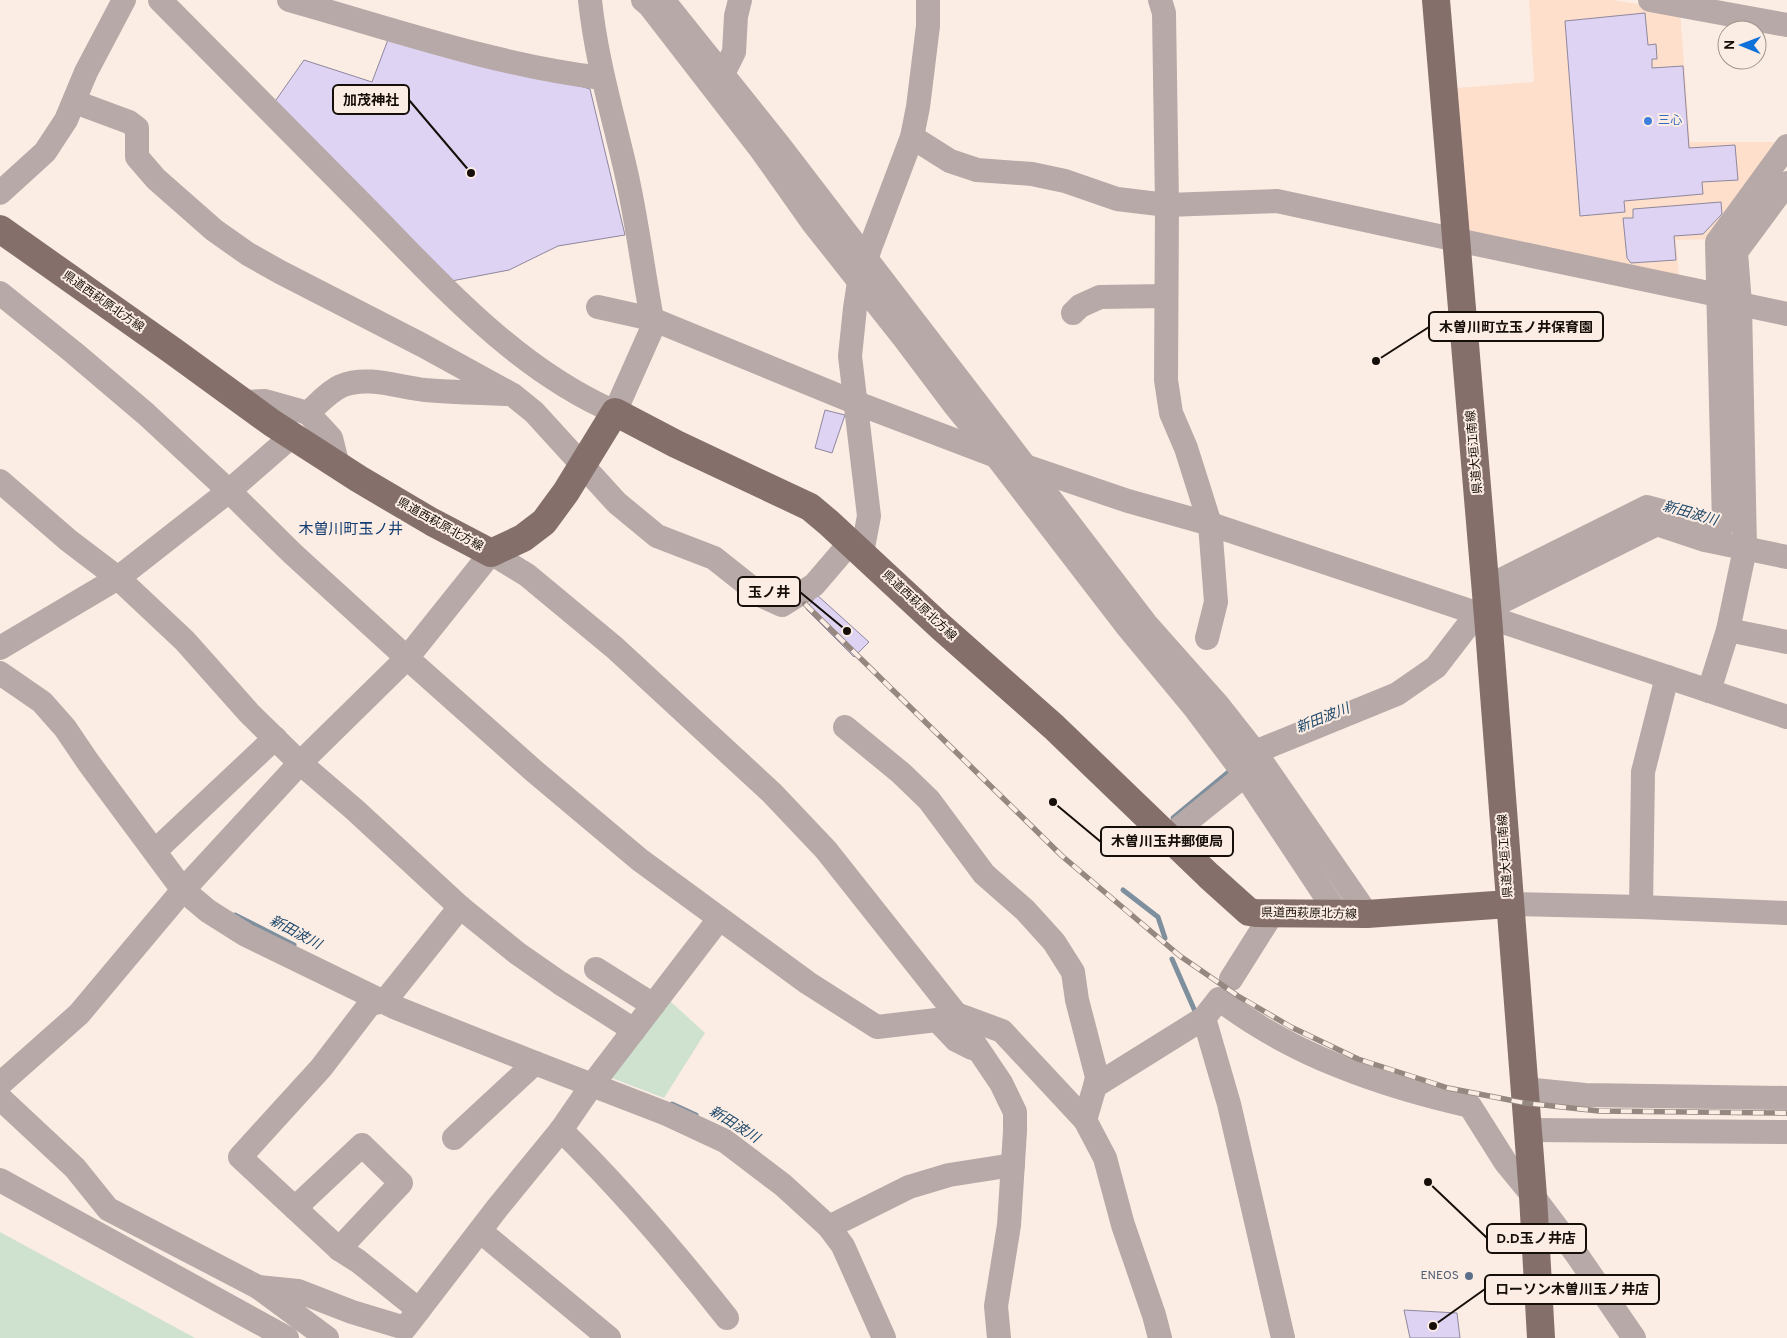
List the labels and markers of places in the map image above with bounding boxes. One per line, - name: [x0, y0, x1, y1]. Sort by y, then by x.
- callout: 加茂神社: [333, 85, 409, 114]
- place label: 三心: [1658, 113, 1682, 129]
- marker: 三心: [1642, 115, 1654, 127]
- callout: 木曽川町立玉ノ井保育園: [1429, 312, 1603, 341]
- callout: 玉ノ井: [738, 577, 800, 606]
- callout: 木曽川玉井郵便局: [1101, 827, 1233, 856]
- callout: D.D玉ノ井店: [1487, 1224, 1586, 1253]
- place label: ENEOS: [1420, 1268, 1459, 1284]
- marker: ENEOS: [1463, 1270, 1475, 1282]
- callout: ローソン木曽川玉ノ井店: [1485, 1275, 1659, 1304]

